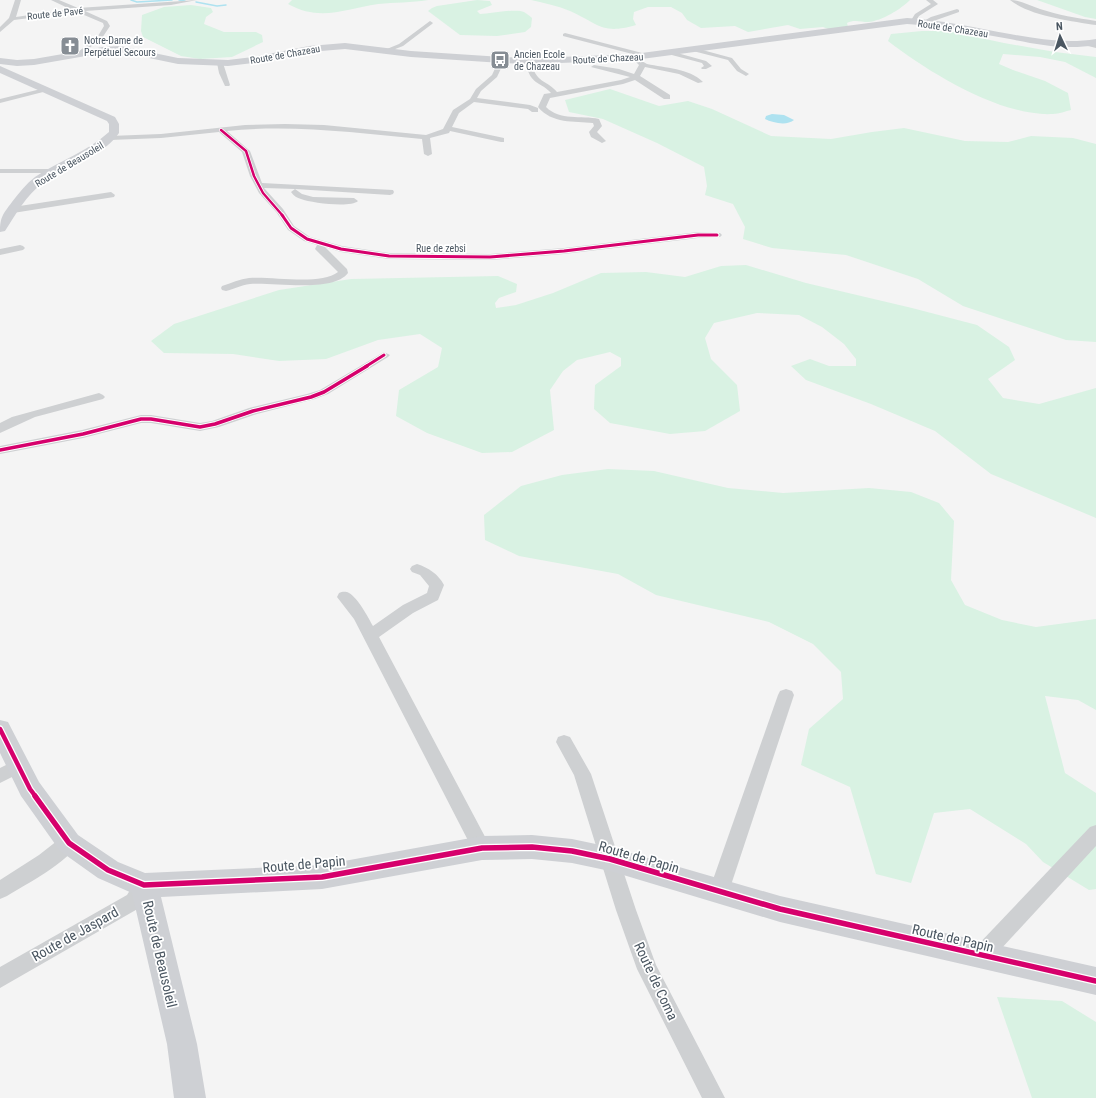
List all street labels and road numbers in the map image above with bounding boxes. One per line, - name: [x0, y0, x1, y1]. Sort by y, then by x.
- street label: Route de Pavé: [27, 5, 84, 22]
- street label: Route de Chazeau: [917, 18, 989, 40]
- street label: Route de Chazeau: [249, 43, 321, 66]
- street label: Route de Chazeau: [572, 51, 644, 66]
- street label: Route de Beausoleil: [33, 140, 106, 189]
- street label: Rue de zebsi: [416, 243, 466, 254]
- street label: Route de Papin: [597, 838, 681, 876]
- street label: Route de Papin: [262, 852, 346, 876]
- street label: Route de Beausoleil: [140, 899, 180, 1009]
- street label: Route de Jaspard: [29, 904, 121, 964]
- street label: Route de Papin: [911, 921, 995, 955]
- street label: Route de Coma: [631, 940, 681, 1022]

